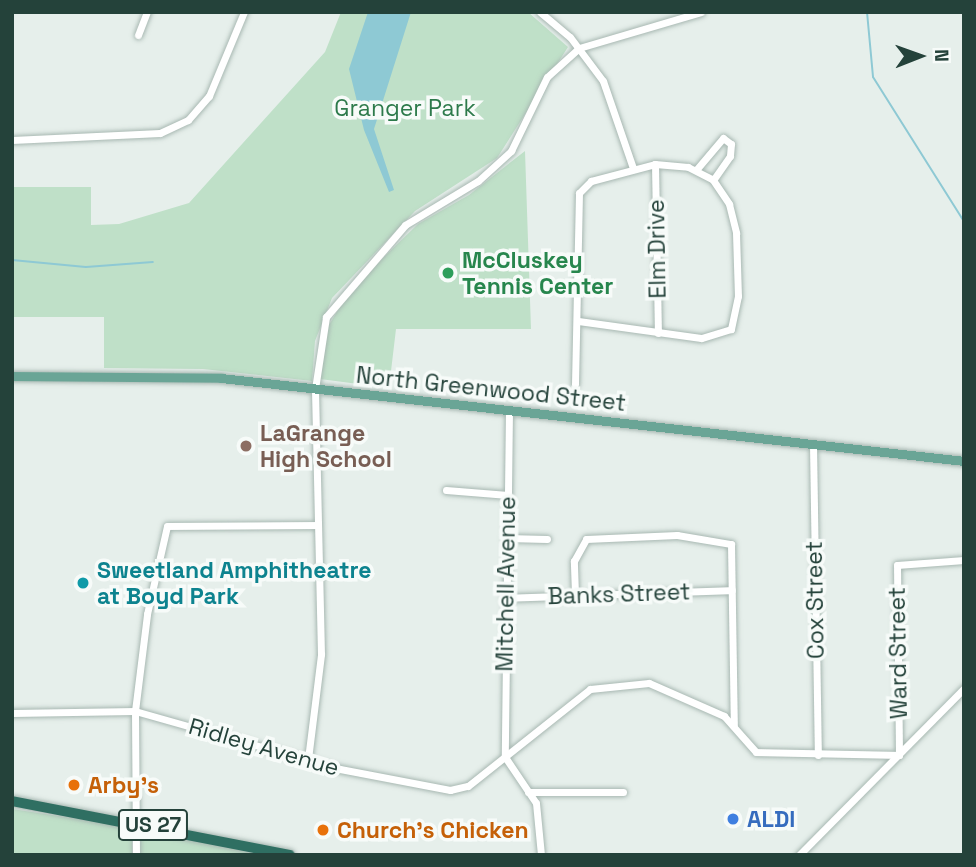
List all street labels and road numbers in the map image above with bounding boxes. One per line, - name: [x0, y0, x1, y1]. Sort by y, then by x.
- street label: Elm Drive: [642, 199, 672, 299]
- street label: North Greenwood Street: [355, 361, 627, 417]
- street label: Mitchell Avenue: [491, 496, 521, 672]
- street label: Cox Street: [800, 541, 830, 659]
- street label: Banks Street: [547, 578, 691, 610]
- street label: Ward Street: [883, 587, 913, 719]
- street label: Ridley Avenue: [185, 712, 343, 782]
- road number: US 27: [116, 808, 190, 842]

